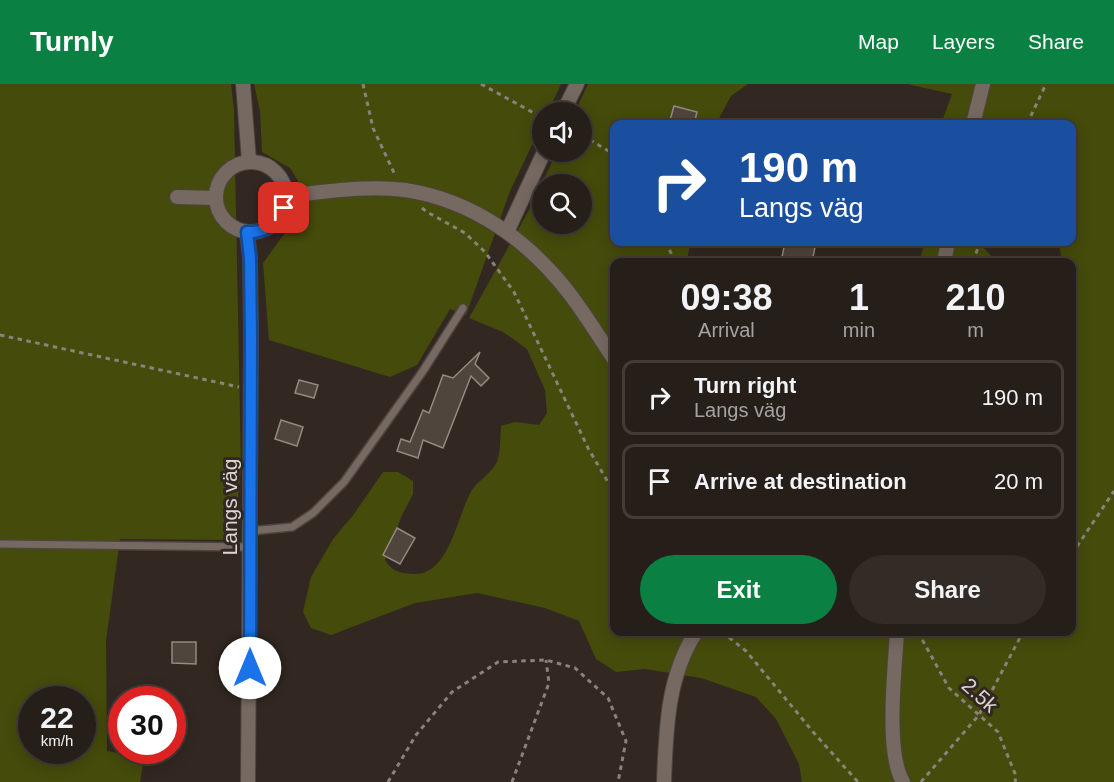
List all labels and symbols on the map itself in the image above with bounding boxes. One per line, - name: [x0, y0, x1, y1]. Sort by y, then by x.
- pin: [258, 182, 309, 233]
- street label: Langs väg: [218, 459, 241, 555]
- position arrow: [218, 636, 282, 700]
- street label: 2.5k: [958, 673, 1003, 717]
- speed limit sign: 30: [108, 686, 186, 764]

